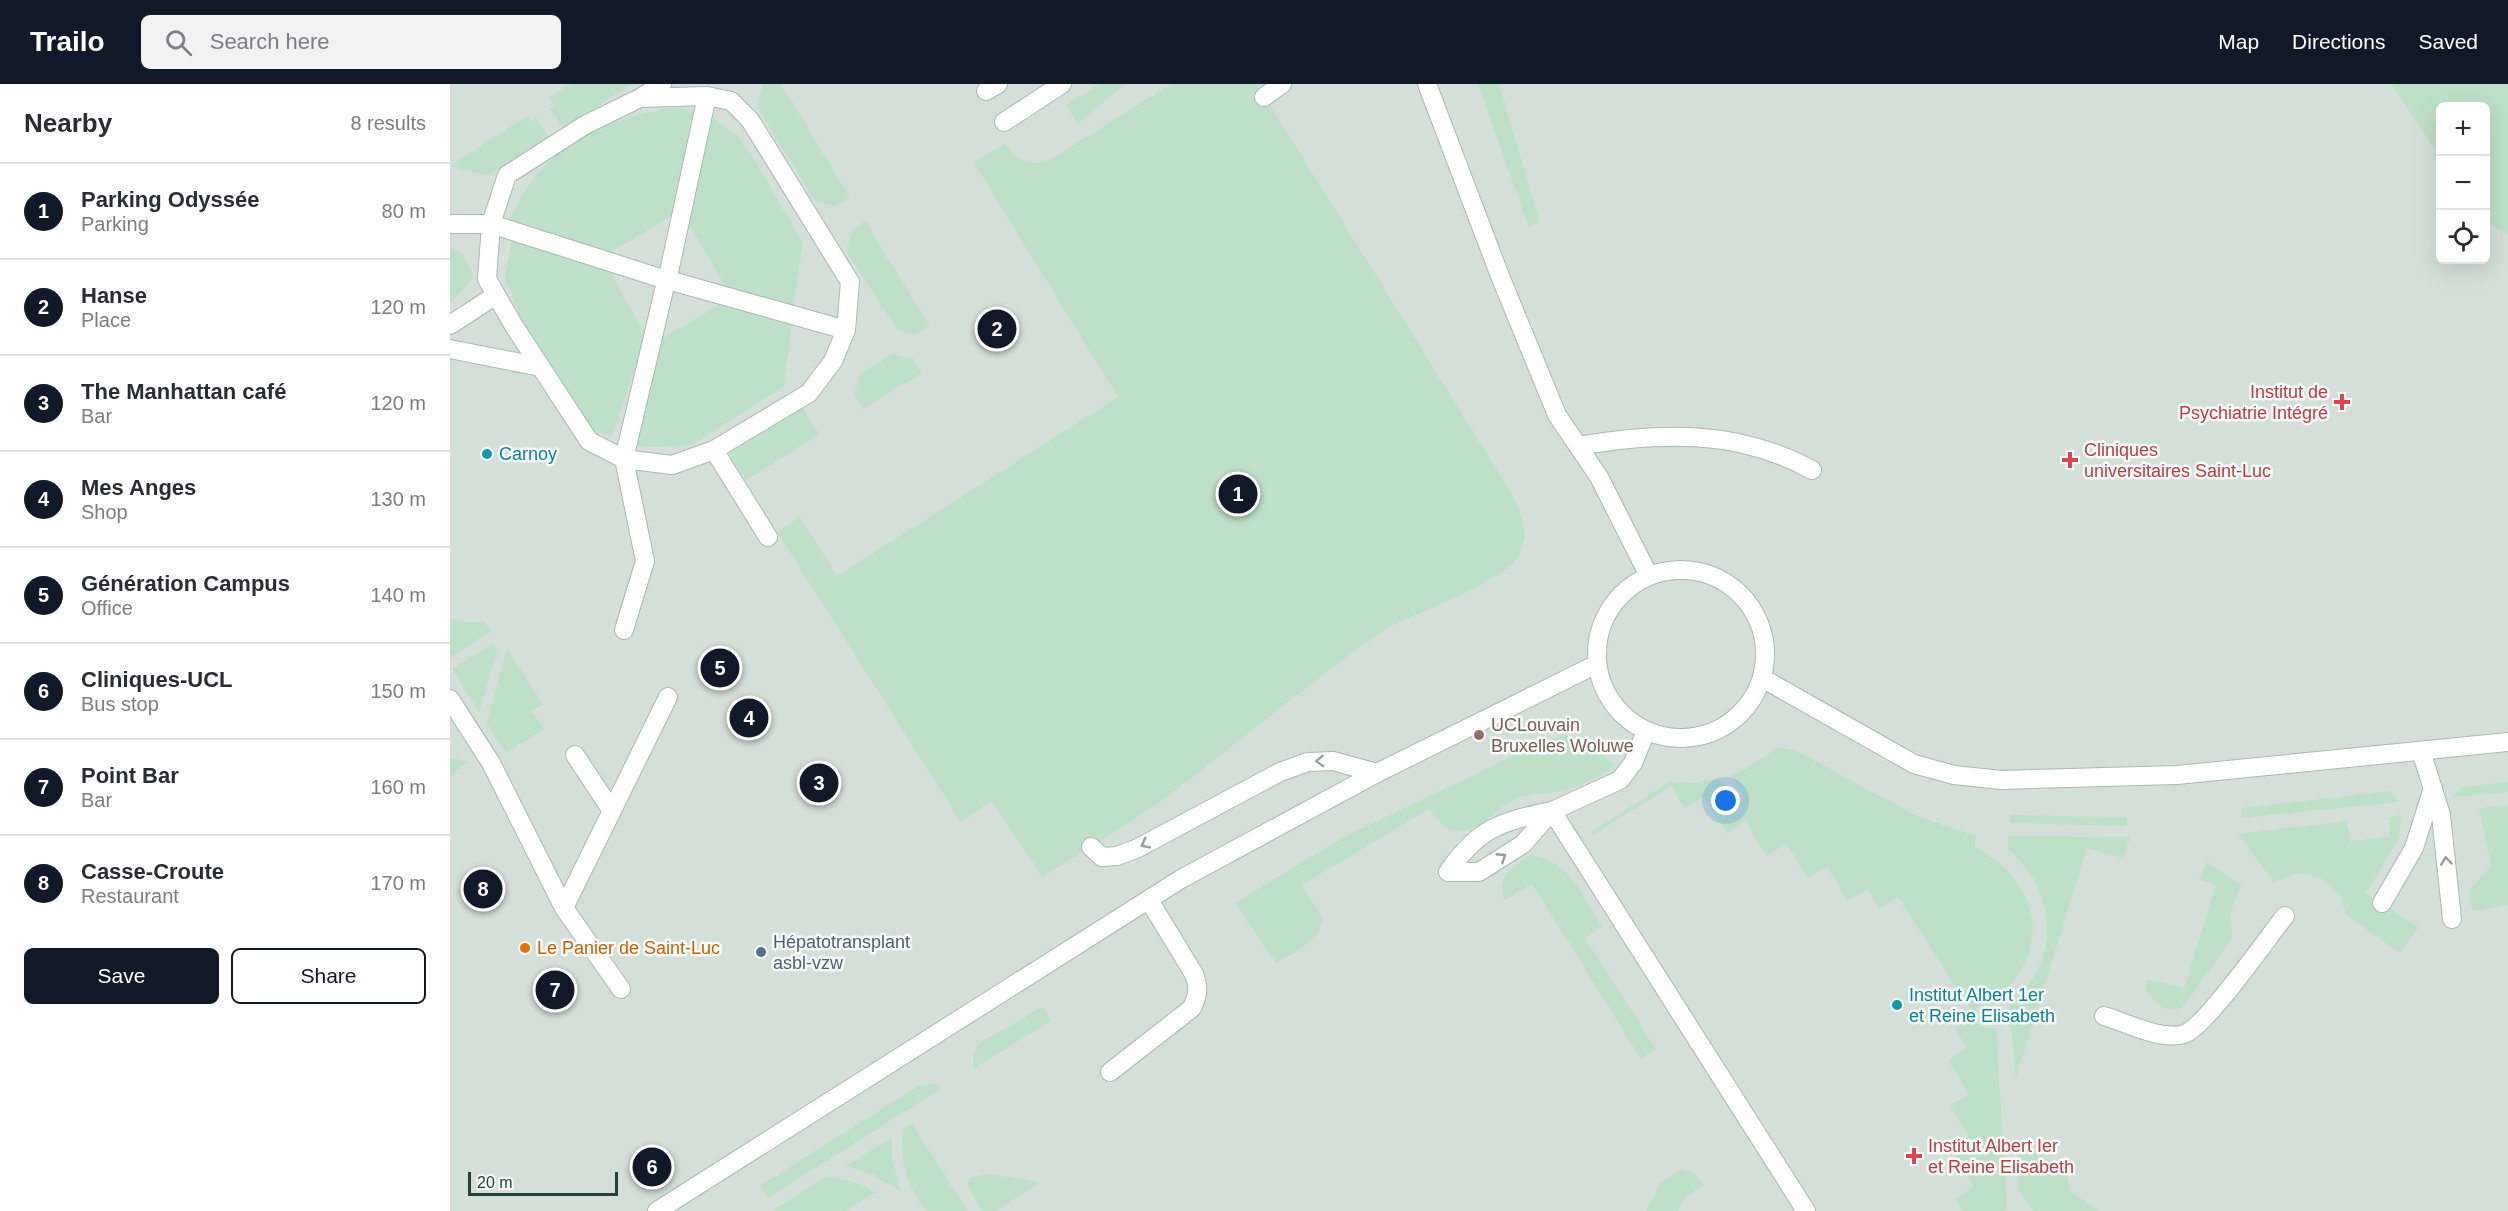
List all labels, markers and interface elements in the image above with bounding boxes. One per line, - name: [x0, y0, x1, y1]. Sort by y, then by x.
- search box: [141, 15, 561, 69]
- text: Trailo: [30, 26, 105, 57]
- icon: search: [162, 26, 195, 59]
- text: Search here: [210, 29, 330, 54]
- text: Map: [2218, 30, 2259, 53]
- text: Directions: [2292, 30, 2385, 53]
- text: Saved: [2418, 30, 2478, 53]
- map controls: [2436, 102, 2490, 264]
- button: +: [2436, 102, 2490, 156]
- text: Nearby: [24, 108, 112, 138]
- text: 8 results: [350, 112, 426, 134]
- button: −: [2436, 156, 2490, 210]
- text: Parking Odyssée: [81, 187, 260, 212]
- text: 1: [38, 200, 49, 222]
- text: 80 m: [382, 200, 426, 222]
- button: locate: [2436, 210, 2490, 264]
- text: Parking: [81, 213, 149, 235]
- text: Hanse: [81, 283, 147, 308]
- text: 2: [38, 296, 49, 318]
- text: 120 m: [370, 296, 426, 318]
- pin: 2: [978, 306, 1016, 352]
- text: Place: [81, 309, 131, 331]
- text: The Manhattan café: [81, 379, 286, 404]
- place label: Institut de Psychiatrie Intégré: [2179, 382, 2328, 423]
- text: 3: [38, 392, 49, 414]
- text: 120 m: [370, 392, 426, 414]
- marker: Institut de Psychiatrie Intégré: [2333, 393, 2351, 411]
- text: Bar: [81, 405, 112, 427]
- place label: Cliniques universitaires Saint-Luc: [2084, 440, 2271, 481]
- place label: Carnoy: [499, 444, 557, 464]
- marker: Carnoy: [480, 447, 494, 461]
- marker: Cliniques universitaires Saint-Luc: [2061, 451, 2079, 469]
- pin: 1: [1218, 472, 1258, 516]
- text: Mes Anges: [81, 475, 196, 500]
- text: 4: [38, 488, 49, 510]
- text: 130 m: [370, 488, 426, 510]
- text: Shop: [81, 501, 128, 523]
- text: Génération Campus: [81, 571, 290, 596]
- text: 5: [38, 584, 49, 606]
- text: 140 m: [370, 584, 426, 606]
- text: Office: [81, 597, 133, 619]
- pin: 5: [700, 646, 740, 690]
- text: Cliniques-UCL: [81, 667, 233, 692]
- text: 6: [38, 680, 49, 702]
- text: 150 m: [370, 680, 426, 702]
- text: Bus stop: [81, 693, 159, 715]
- pin: 4: [730, 696, 768, 740]
- place label: UCLouvain Bruxelles Woluwe: [1491, 715, 1634, 756]
- marker: UCLouvain Bruxelles Woluwe: [1472, 728, 1486, 742]
- one-way arrow: [1315, 755, 1324, 767]
- pin: 3: [800, 760, 838, 806]
- text: Point Bar: [81, 763, 179, 788]
- text: 7: [38, 776, 49, 798]
- text: 160 m: [370, 776, 426, 798]
- your location: [1711, 786, 1740, 815]
- text: Bar: [81, 789, 112, 811]
- one-way arrow: [1140, 837, 1151, 849]
- one-way arrow: [1495, 853, 1506, 864]
- one-way arrow: [2440, 856, 2453, 865]
- text: Casse-Croute: [81, 859, 224, 884]
- pin: 8: [464, 866, 502, 912]
- text: 8: [38, 872, 49, 894]
- text: 170 m: [370, 872, 426, 894]
- text: Restaurant: [81, 885, 179, 907]
- place label: Hépatotransplant asbl-vzw: [773, 932, 910, 973]
- place label: Le Panier de Saint-Luc: [537, 938, 720, 958]
- marker: Le Panier de Saint-Luc: [518, 941, 532, 955]
- marker: Hépatotransplant asbl-vzw: [754, 945, 768, 959]
- button: Save: [24, 948, 219, 1004]
- button: Share: [231, 948, 426, 1004]
- pin: 7: [536, 968, 574, 1012]
- place label: Institut Albert 1er et Reine Elisabeth: [1909, 985, 2055, 1026]
- marker: Institut Albert 1er et Reine Elisabeth: [1890, 998, 1904, 1012]
- place label: Institut Albert Ier et Reine Elisabeth: [1928, 1136, 2074, 1177]
- pin: 6: [632, 1144, 672, 1190]
- marker: Institut Albert Ier et Reine Elisabeth: [1905, 1147, 1923, 1165]
- scale bar: [468, 1169, 618, 1196]
- text: 20 m: [477, 1174, 513, 1191]

